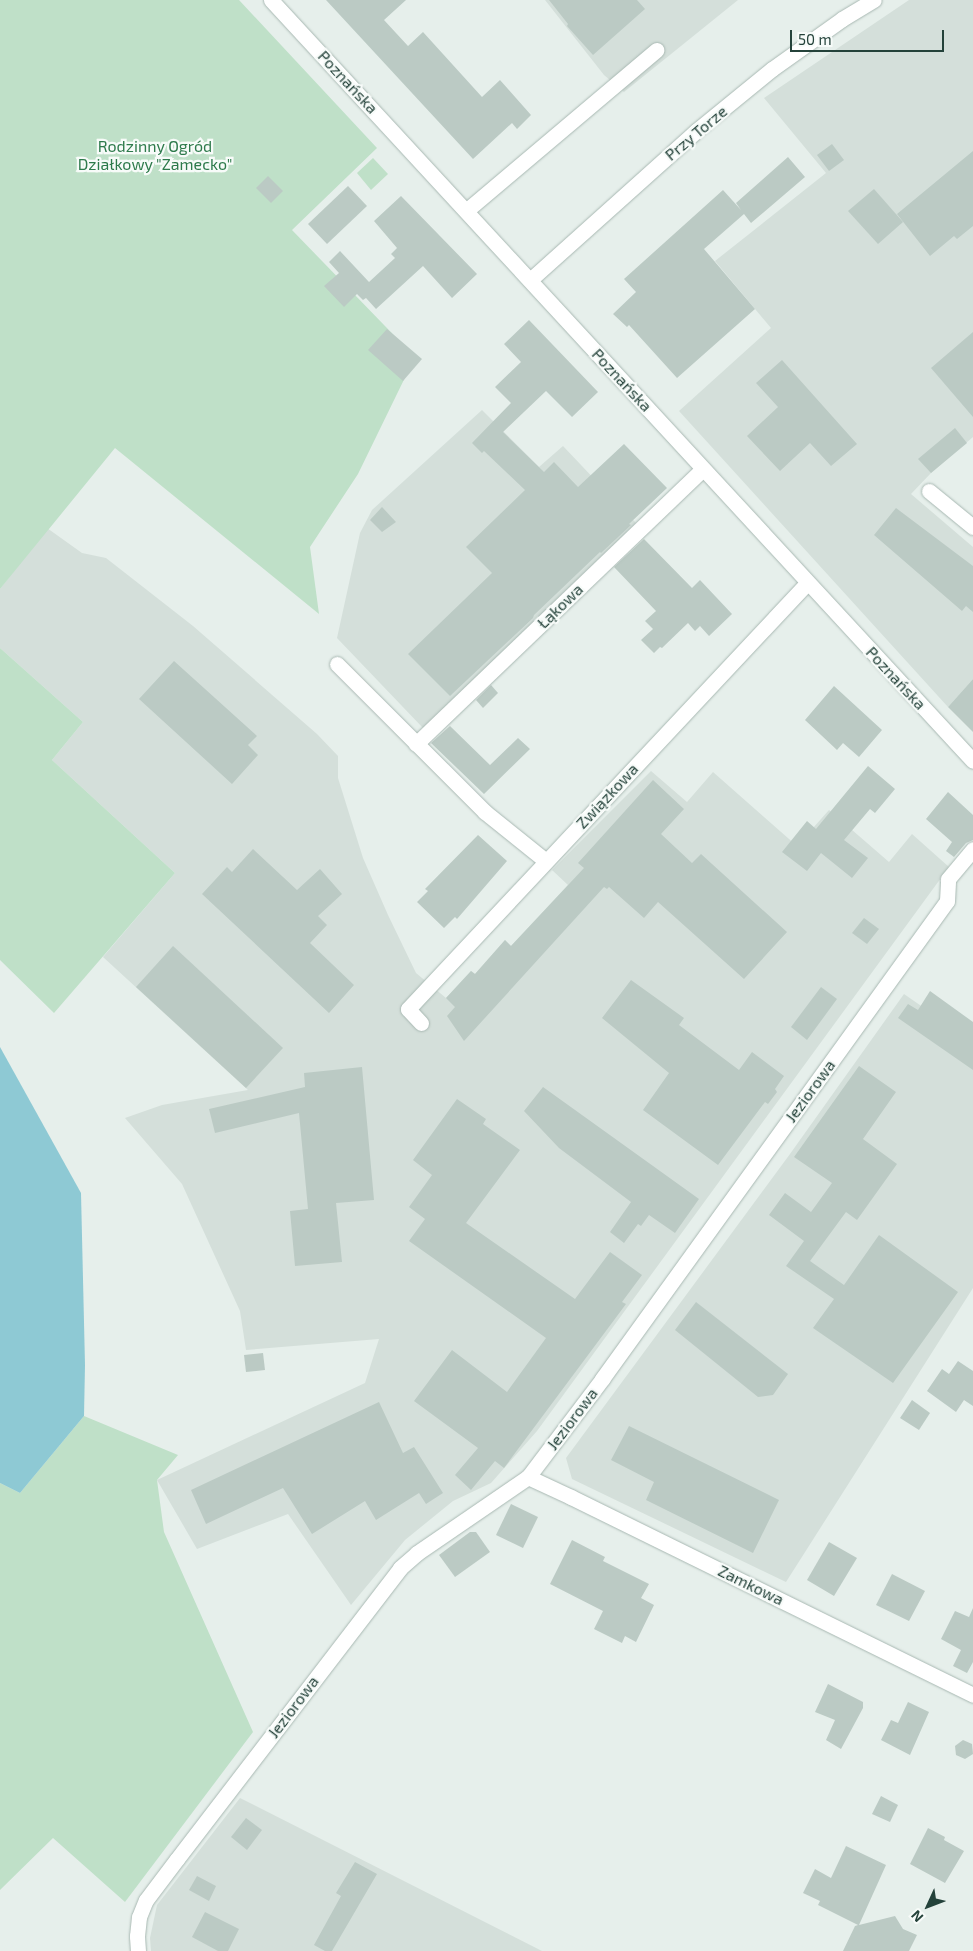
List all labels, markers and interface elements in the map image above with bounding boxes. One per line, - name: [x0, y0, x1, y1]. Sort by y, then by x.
- scale bar: [793, 20, 947, 52]
- text: 50 m: [798, 30, 832, 48]
- street label: Poznańska: [314, 47, 382, 117]
- street label: Przy Torze: [661, 101, 731, 165]
- park label: Rodzinny Ogród Działkowy "Zamecko": [77, 136, 233, 174]
- street label: Poznańska: [588, 345, 656, 415]
- street label: Łąkowa: [533, 580, 587, 632]
- street label: Poznańska: [862, 643, 930, 713]
- street label: Związkowa: [572, 759, 642, 833]
- street label: Jeziorowa: [781, 1056, 839, 1126]
- street label: Jeziorowa: [543, 1384, 601, 1454]
- street label: Zamkowa: [715, 1561, 787, 1609]
- street label: Jeziorowa: [264, 1672, 322, 1742]
- north arrow: [903, 1881, 953, 1931]
- text: N: [907, 1907, 926, 1926]

